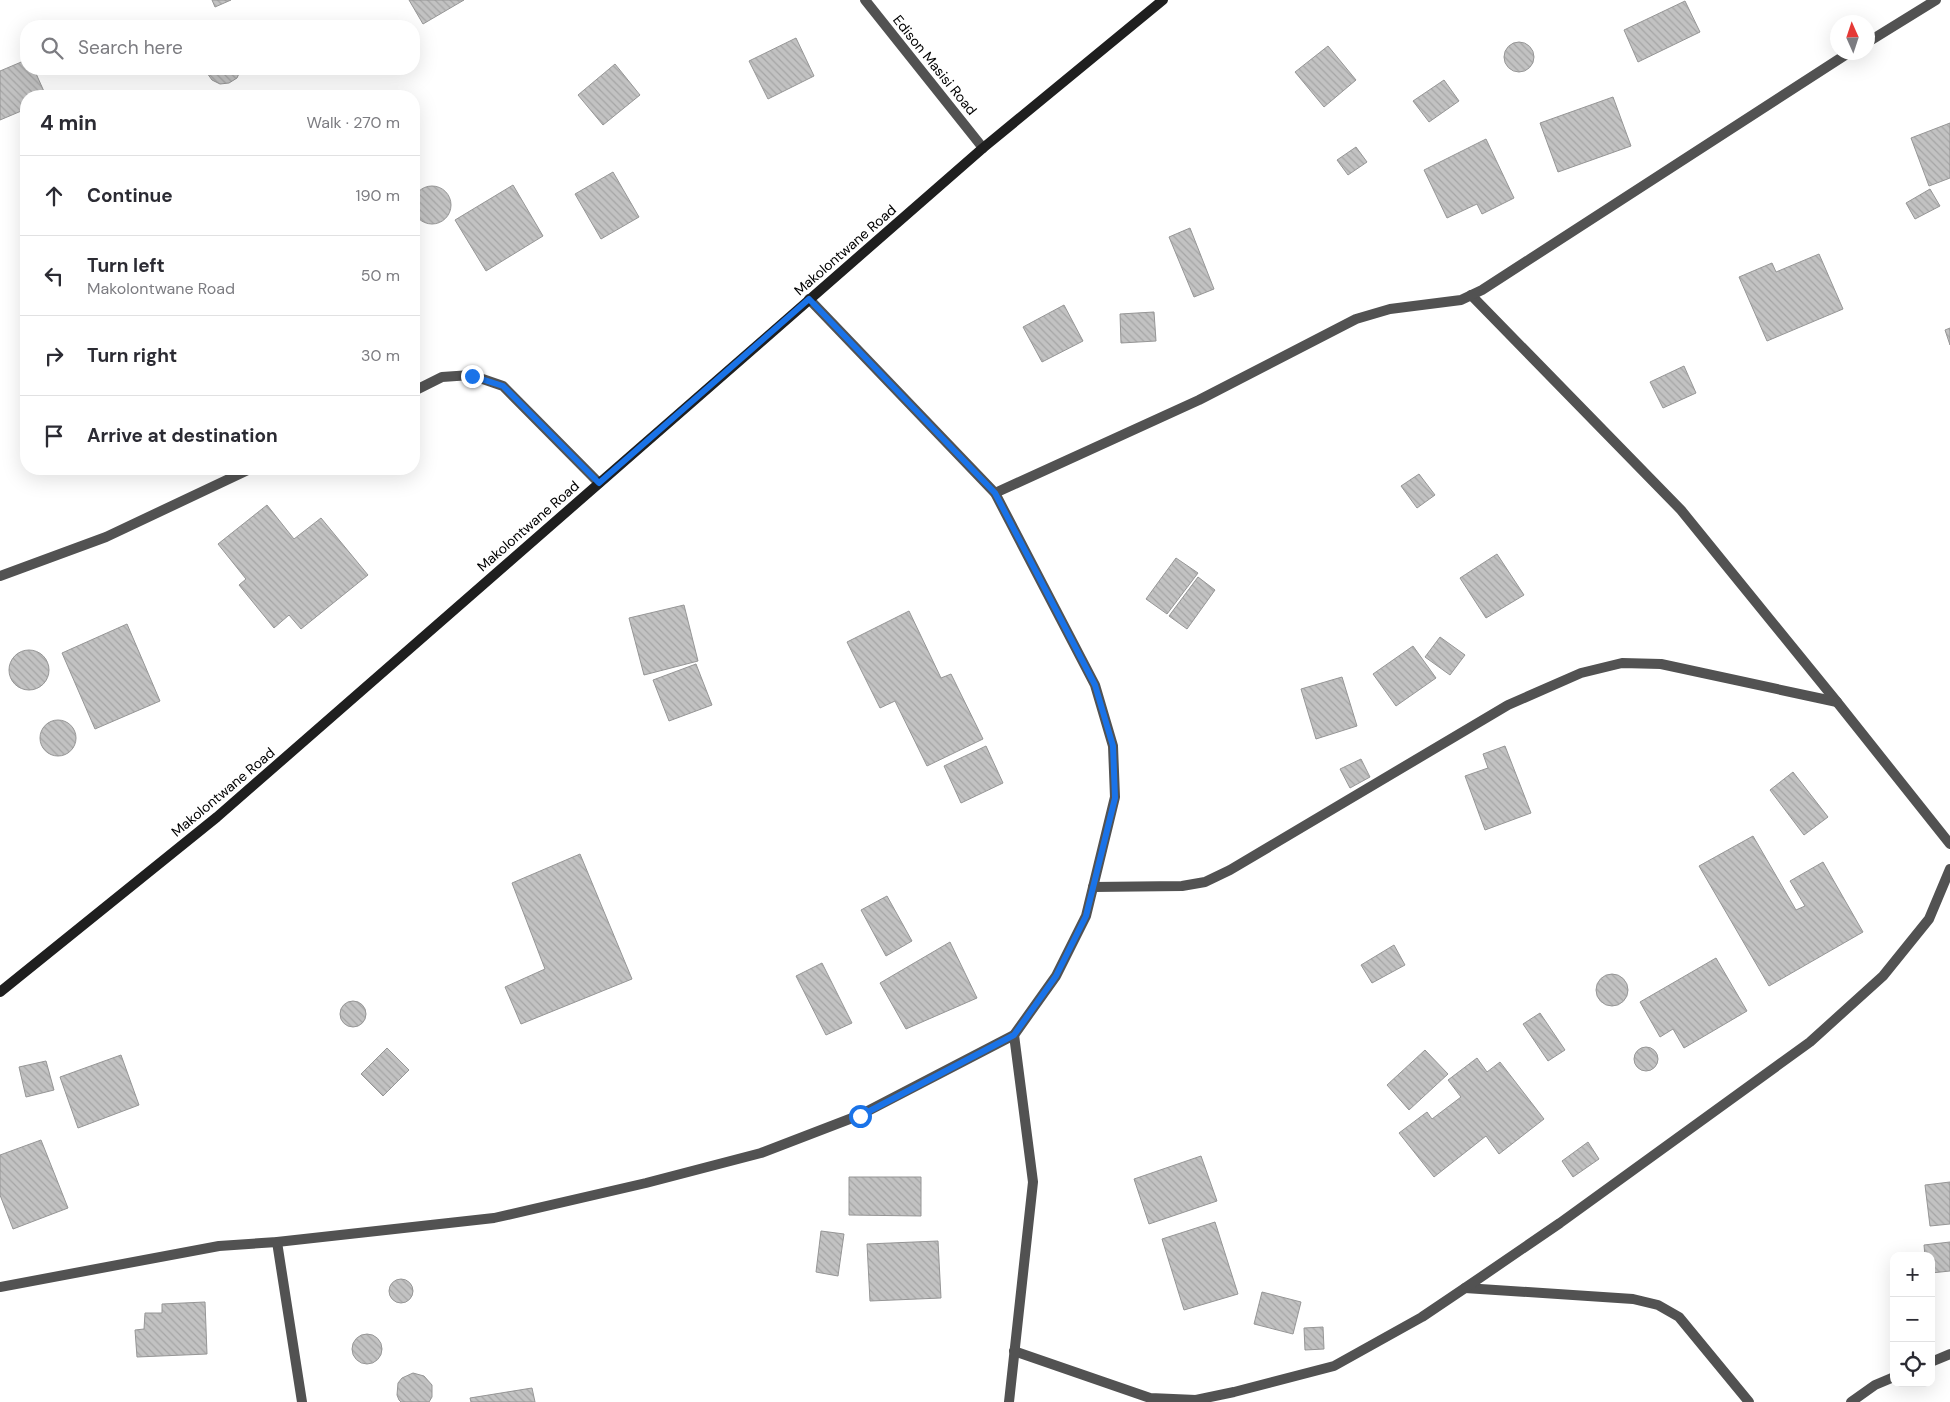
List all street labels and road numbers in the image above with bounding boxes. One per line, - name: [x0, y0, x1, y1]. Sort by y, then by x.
- street label: Edison Masisi Road: [889, 11, 981, 119]
- street label: Makolontwane Road: [790, 201, 900, 299]
- street label: Makolontwane Road: [473, 477, 583, 575]
- street label: Makolontwane Road: [168, 743, 278, 841]

